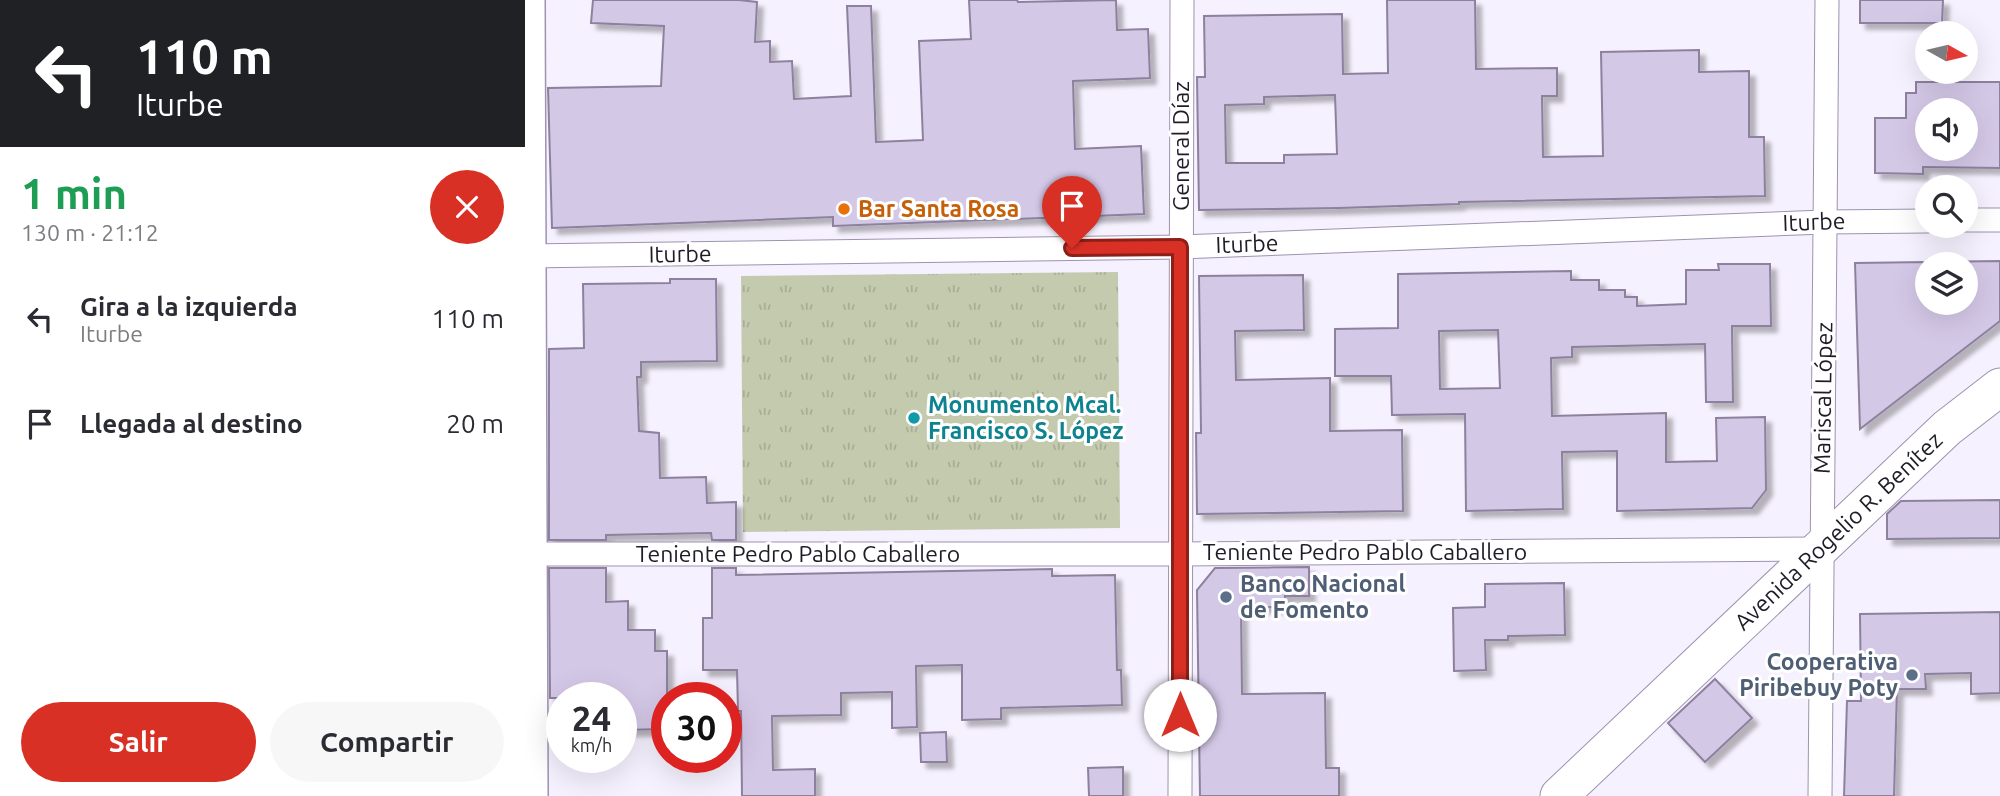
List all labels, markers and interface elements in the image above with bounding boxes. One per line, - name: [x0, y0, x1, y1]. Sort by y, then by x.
- north arrow: [1915, 21, 1977, 84]
- map controls: [1915, 21, 1978, 315]
- icon: left: [21, 28, 112, 119]
- text: 110 m: [136, 28, 273, 83]
- street label: General Díaz: [1168, 81, 1193, 211]
- text: Iturbe: [136, 86, 224, 122]
- button: sound: [1915, 98, 1978, 161]
- text: 1 min: [21, 170, 127, 217]
- button: close: [430, 170, 504, 244]
- button: search: [1915, 175, 1978, 238]
- pin: [1042, 176, 1102, 248]
- icon: arrive: [1053, 187, 1091, 225]
- place label: Bar Santa Rosa: [858, 196, 1019, 221]
- marker: Bar Santa Rosa: [836, 201, 852, 217]
- street label: Iturbe: [1782, 208, 1846, 235]
- text: 130 m · 21:12: [21, 220, 159, 245]
- street label: Iturbe: [1215, 230, 1279, 257]
- street label: Iturbe: [648, 240, 712, 267]
- button: layers: [1915, 252, 1978, 315]
- text: Gira a la izquierda: [80, 292, 298, 321]
- icon: left: [21, 300, 59, 338]
- text: 110 m: [432, 304, 504, 333]
- text: Iturbe: [80, 321, 143, 346]
- street label: Mariscal López: [1809, 322, 1836, 474]
- place label: Monumento Mcal. Francisco S. López: [928, 392, 1124, 443]
- icon: arrive: [21, 405, 59, 443]
- text: Llegada al destino: [80, 409, 303, 438]
- text: 20 m: [446, 409, 504, 438]
- marker: Monumento Mcal. Francisco S. López: [906, 410, 922, 426]
- street label: Avenida Rogelio R. Benítez: [1729, 427, 1947, 635]
- street label: Teniente Pedro Pablo Caballero: [1203, 539, 1527, 564]
- street label: Teniente Pedro Pablo Caballero: [636, 541, 960, 566]
- place label: Banco Nacional de Fomento: [1240, 571, 1405, 622]
- marker: Banco Nacional de Fomento: [1218, 589, 1234, 605]
- place label: Cooperativa Piribebuy Poty: [1739, 649, 1898, 700]
- marker: Cooperativa Piribebuy Poty: [1904, 667, 1920, 683]
- position arrow: [1143, 678, 1217, 752]
- speed limit sign: 30: [651, 682, 742, 773]
- text: 24: [572, 698, 611, 738]
- button: Salir: [21, 702, 256, 782]
- button: Compartir: [270, 702, 504, 782]
- text: km/h: [571, 735, 612, 755]

